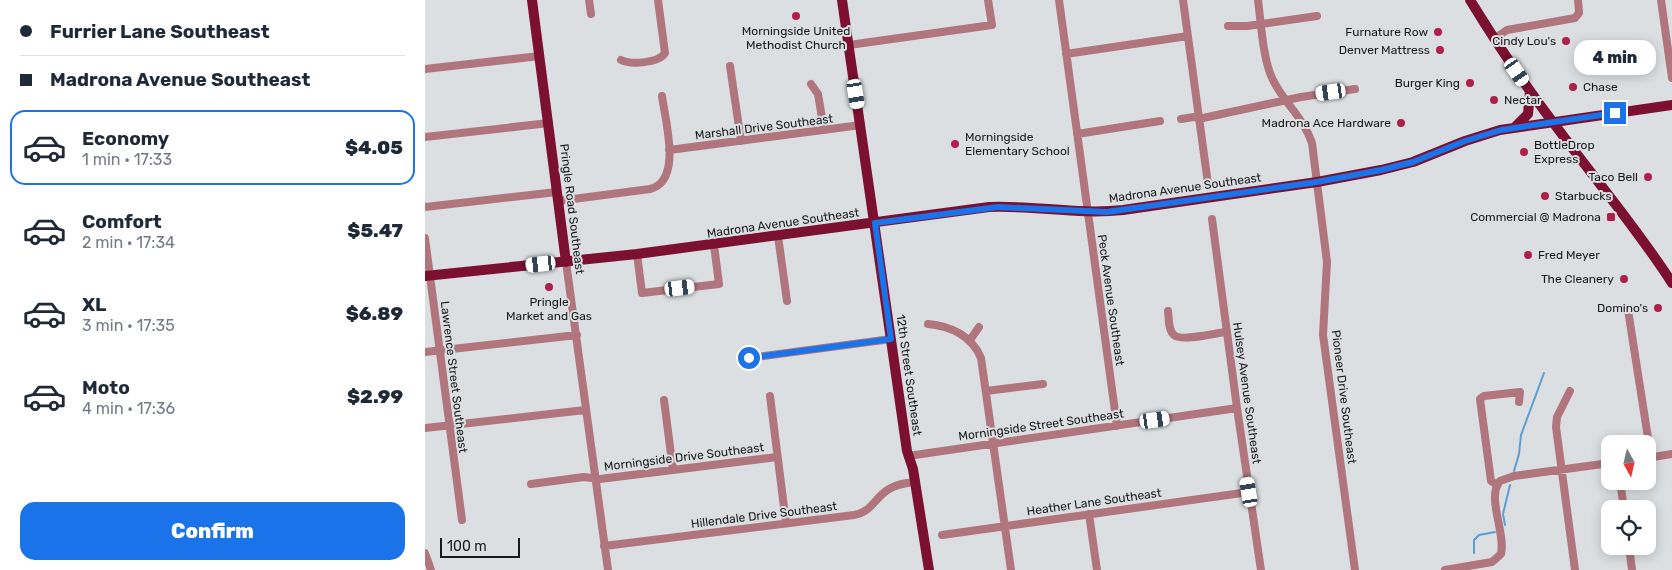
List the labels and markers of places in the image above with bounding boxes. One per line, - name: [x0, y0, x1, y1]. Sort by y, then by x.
- marker: Morningside United Methodist Church: [790, 10, 802, 22]
- place label: Morningside United Methodist Church: [742, 24, 850, 52]
- place label: Furnature Row: [1345, 25, 1428, 39]
- marker: Furnature Row: [1432, 26, 1444, 38]
- place label: Cindy Lou's: [1492, 34, 1556, 48]
- marker: Cindy Lou's: [1560, 35, 1572, 47]
- place label: Denver Mattress: [1339, 43, 1430, 57]
- marker: Denver Mattress: [1434, 44, 1446, 56]
- place label: Burger King: [1395, 76, 1460, 90]
- marker: Burger King: [1464, 77, 1476, 89]
- place label: Chase: [1583, 80, 1618, 94]
- marker: Chase: [1567, 81, 1579, 93]
- place label: Nectar: [1504, 93, 1542, 107]
- marker: Nectar: [1488, 94, 1500, 106]
- place label: Madrona Ace Hardware: [1262, 116, 1391, 130]
- marker: Madrona Ace Hardware: [1395, 117, 1407, 129]
- place label: Morningside Elementary School: [965, 130, 1070, 158]
- marker: Morningside Elementary School: [949, 138, 961, 150]
- place label: BottleDrop Express: [1534, 138, 1595, 166]
- marker: BottleDrop Express: [1518, 146, 1530, 158]
- place label: Taco Bell: [1589, 170, 1638, 184]
- marker: Taco Bell: [1642, 171, 1654, 183]
- place label: Starbucks: [1555, 189, 1612, 203]
- marker: Starbucks: [1539, 190, 1551, 202]
- place label: Commercial @ Madrona: [1470, 210, 1601, 224]
- marker: Commercial @ Madrona: [1605, 211, 1617, 223]
- place label: Fred Meyer: [1538, 248, 1600, 262]
- marker: Fred Meyer: [1522, 249, 1534, 261]
- place label: The Cleanery: [1541, 272, 1614, 286]
- marker: The Cleanery: [1618, 273, 1630, 285]
- marker: Pringle Market and Gas: [543, 281, 555, 293]
- place label: Pringle Market and Gas: [506, 295, 592, 323]
- place label: Domino's: [1597, 301, 1648, 315]
- marker: Domino's: [1652, 302, 1664, 314]

